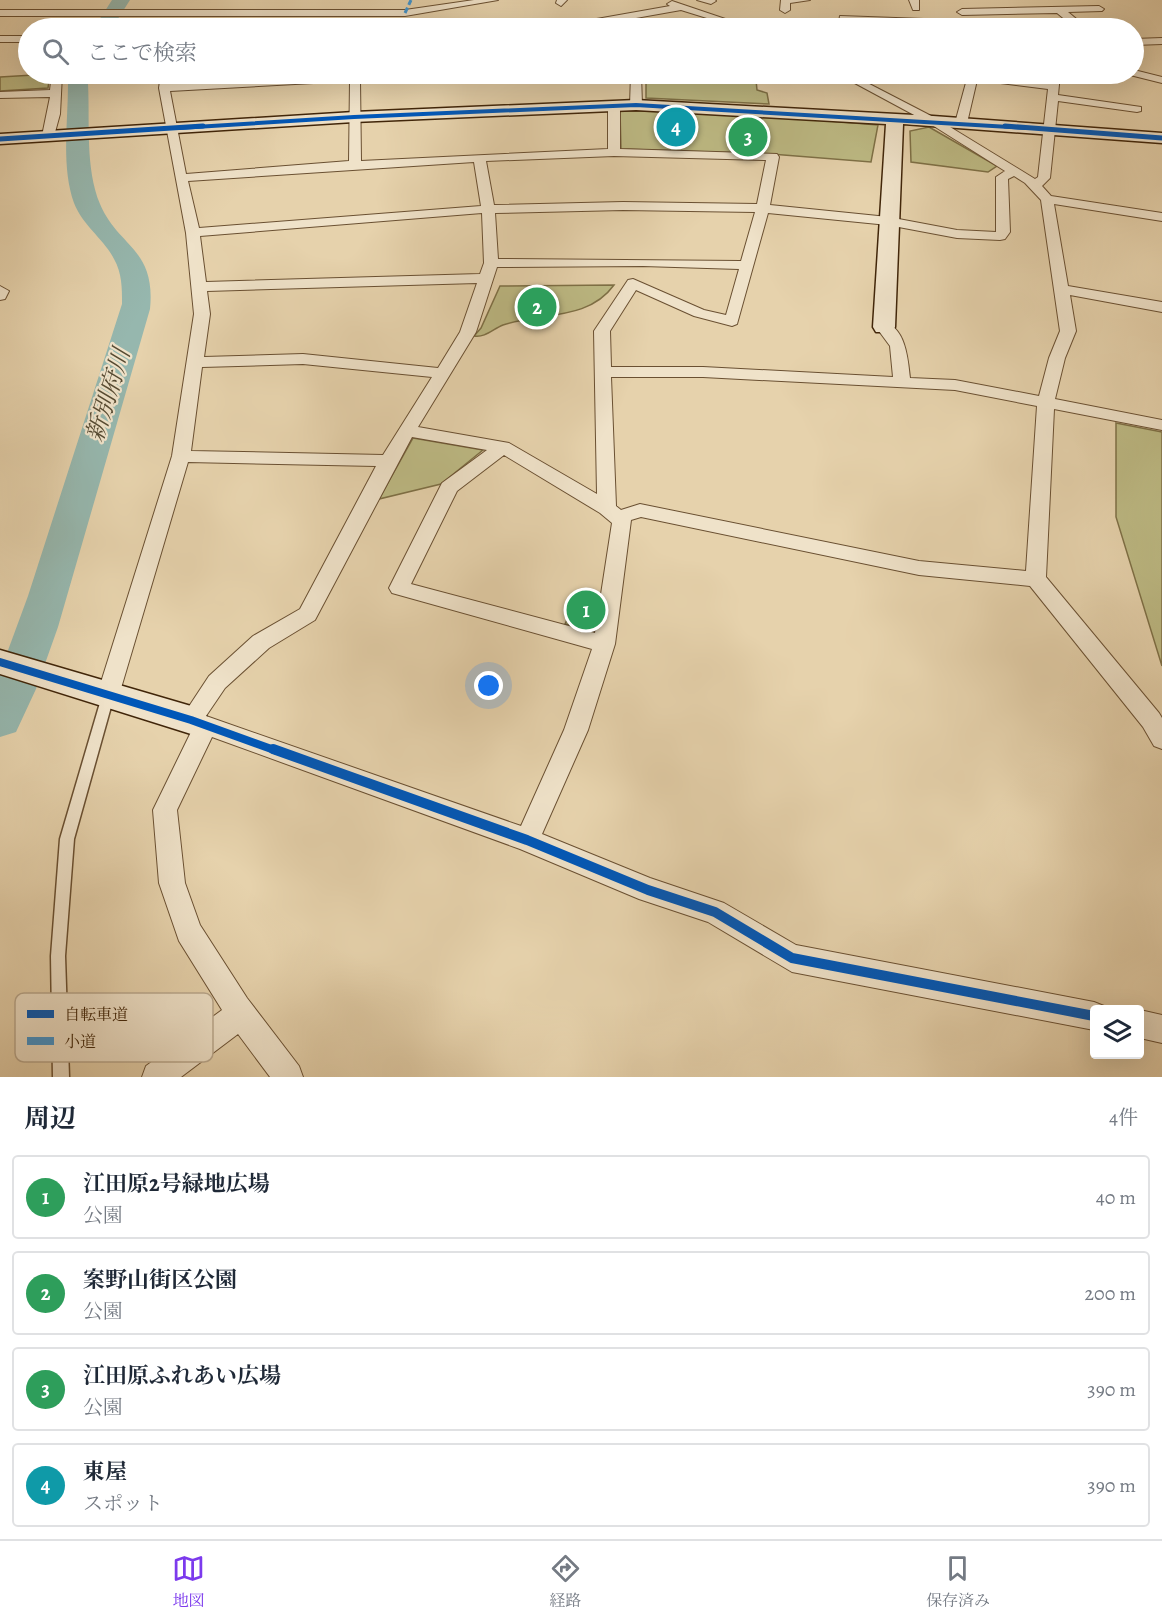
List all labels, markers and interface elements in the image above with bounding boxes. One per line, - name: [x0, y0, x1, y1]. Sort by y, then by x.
- search box: [18, 18, 1144, 84]
- icon: search: [39, 35, 72, 68]
- text: ここで検索: [87, 38, 197, 68]
- pin: 4: [656, 104, 696, 150]
- pin: 3: [728, 114, 768, 160]
- pin: 2: [518, 284, 556, 330]
- water label: 新別府川: [79, 342, 138, 446]
- pin: 1: [566, 588, 606, 632]
- your location: [474, 671, 503, 700]
- legend: [15, 993, 213, 1062]
- text: 自転車道: [64, 1004, 128, 1026]
- map controls: [1090, 1005, 1144, 1059]
- button: layers: [1090, 1005, 1144, 1059]
- text: 小道: [64, 1031, 96, 1053]
- text: 周辺: [24, 1101, 76, 1136]
- text: 4件: [1109, 1104, 1138, 1131]
- text: 江田原2号緑地広場: [83, 1169, 270, 1199]
- text: 1: [42, 1184, 49, 1211]
- text: 40 m: [1096, 1184, 1136, 1211]
- text: 公園: [83, 1202, 123, 1229]
- text: 案野山街区公園: [83, 1265, 237, 1295]
- text: 2: [41, 1280, 50, 1307]
- text: 200 m: [1085, 1280, 1136, 1307]
- text: 公園: [83, 1298, 123, 1325]
- text: 江田原ふれあい広場: [83, 1361, 281, 1391]
- text: 3: [41, 1376, 50, 1403]
- text: 390 m: [1087, 1376, 1136, 1403]
- text: 公園: [83, 1394, 123, 1421]
- text: 東屋: [83, 1457, 127, 1487]
- text: 4: [41, 1472, 50, 1499]
- text: 390 m: [1087, 1472, 1136, 1499]
- text: スポット: [83, 1490, 163, 1517]
- tab: 地図: [172, 1552, 205, 1612]
- tab: 経路: [549, 1552, 582, 1612]
- tab: 保存済み: [926, 1552, 990, 1612]

